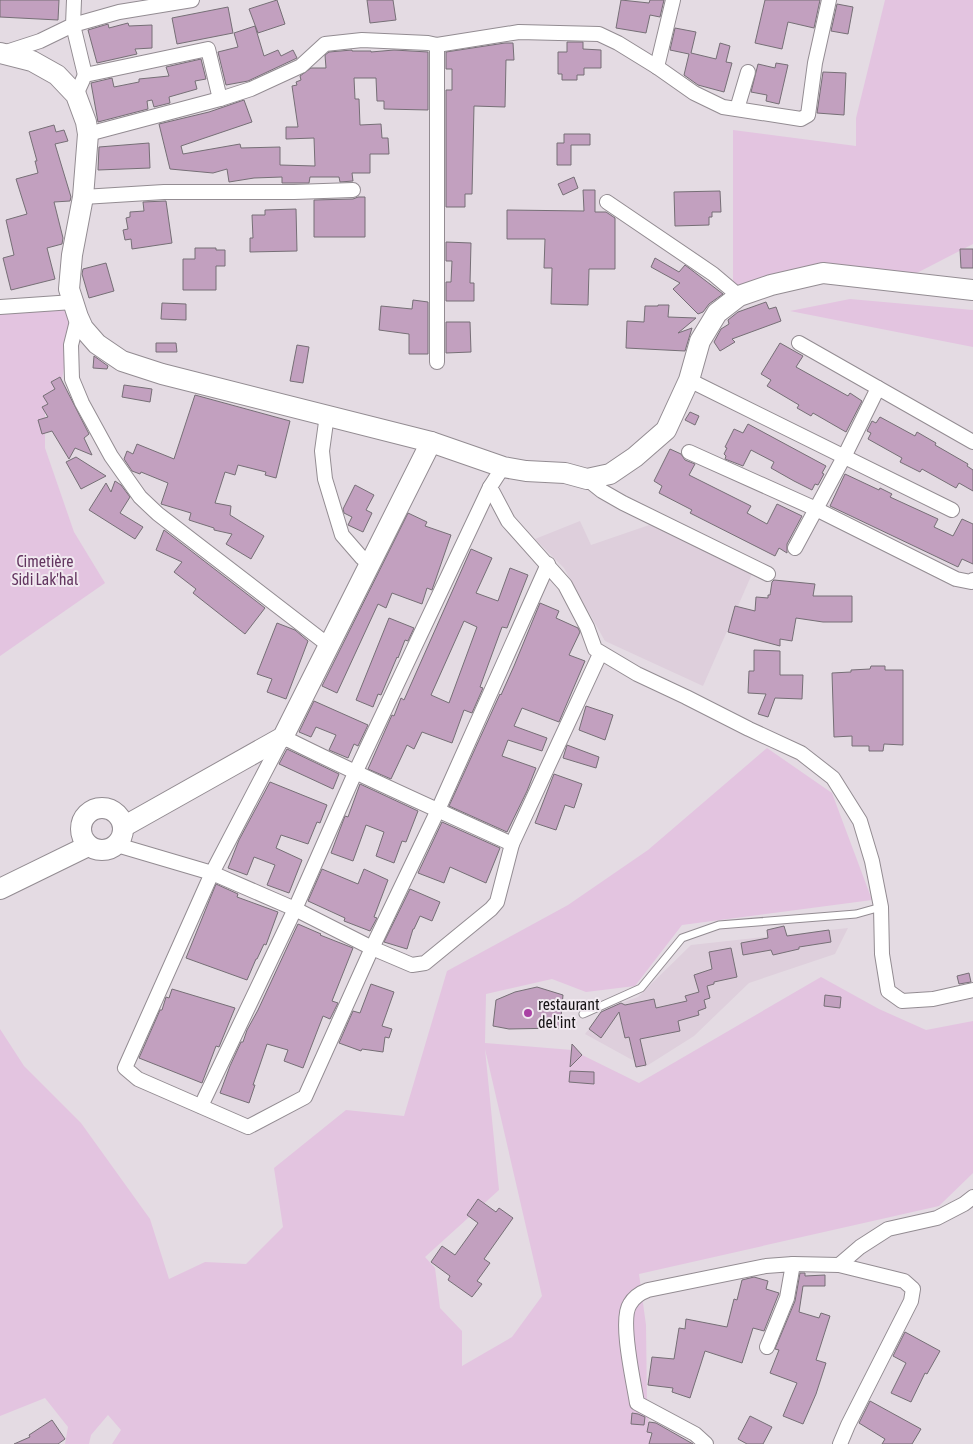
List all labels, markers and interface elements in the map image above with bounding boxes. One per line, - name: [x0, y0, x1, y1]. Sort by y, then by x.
- park label: Cimetière Sidi Lak'hal: [12, 552, 79, 588]
- place label: restaurant del'int: [538, 995, 600, 1031]
- marker: restaurant del'int: [522, 1007, 534, 1019]

